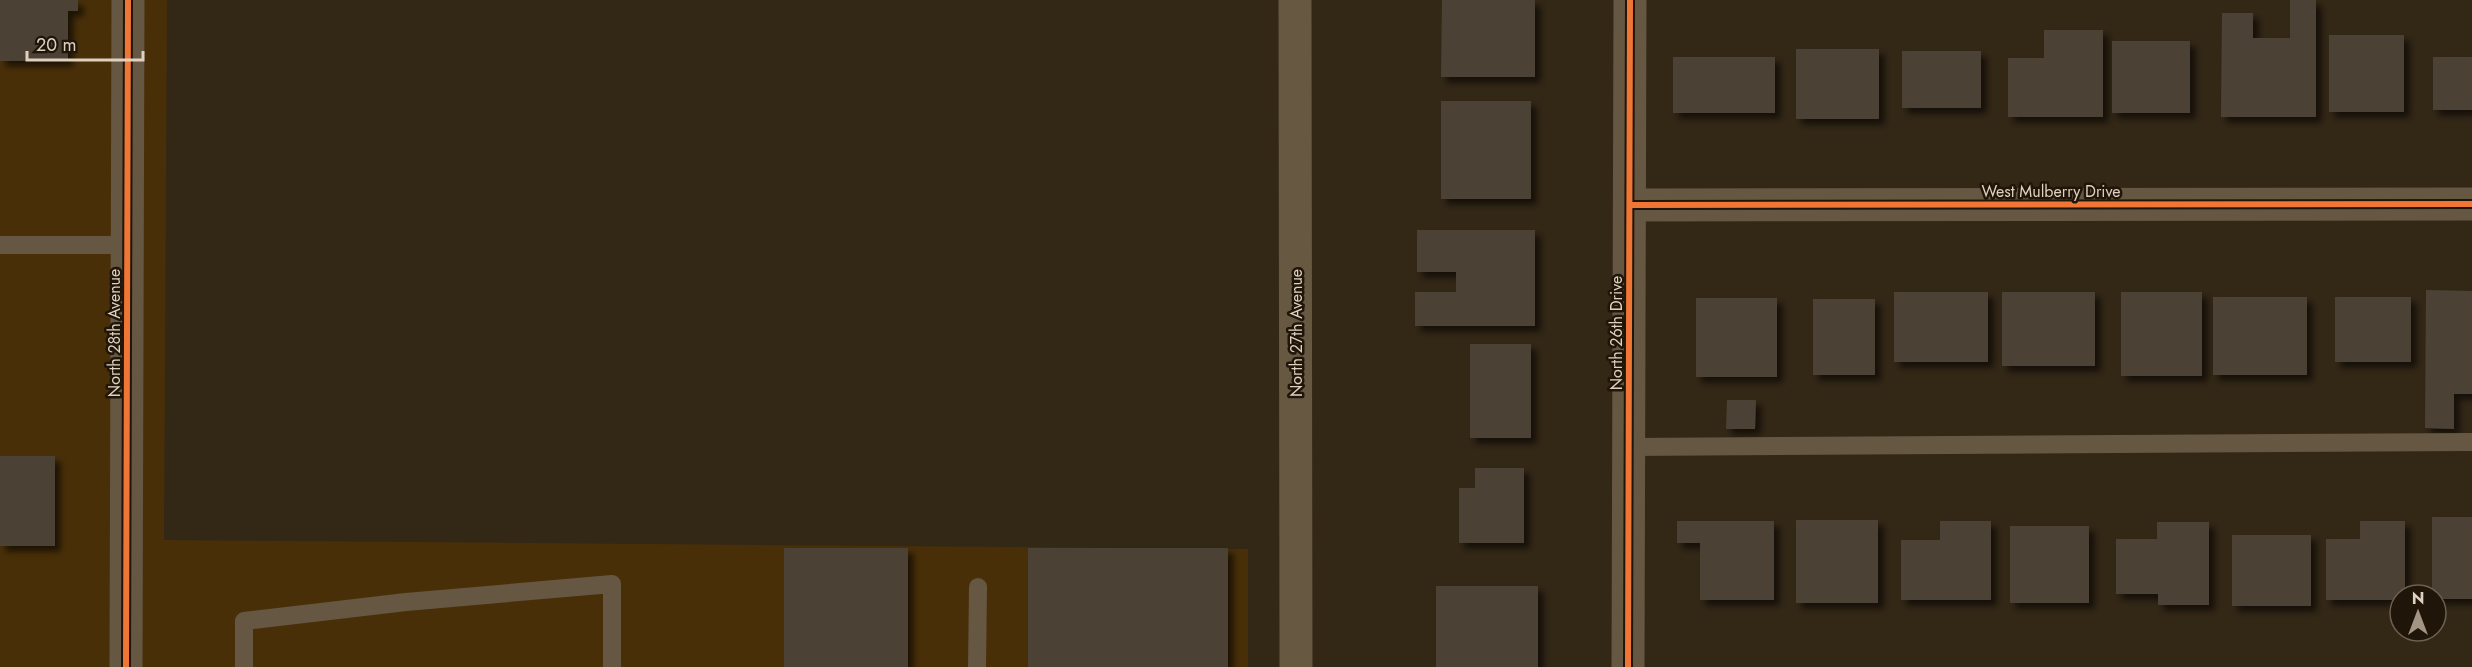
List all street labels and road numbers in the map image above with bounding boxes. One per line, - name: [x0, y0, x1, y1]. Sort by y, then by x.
- street label: West Mulberry Drive: [1981, 180, 2121, 203]
- street label: North 28th Avenue: [103, 269, 126, 397]
- street label: North 27th Avenue: [1285, 269, 1308, 397]
- street label: North 26th Drive: [1605, 276, 1628, 390]

